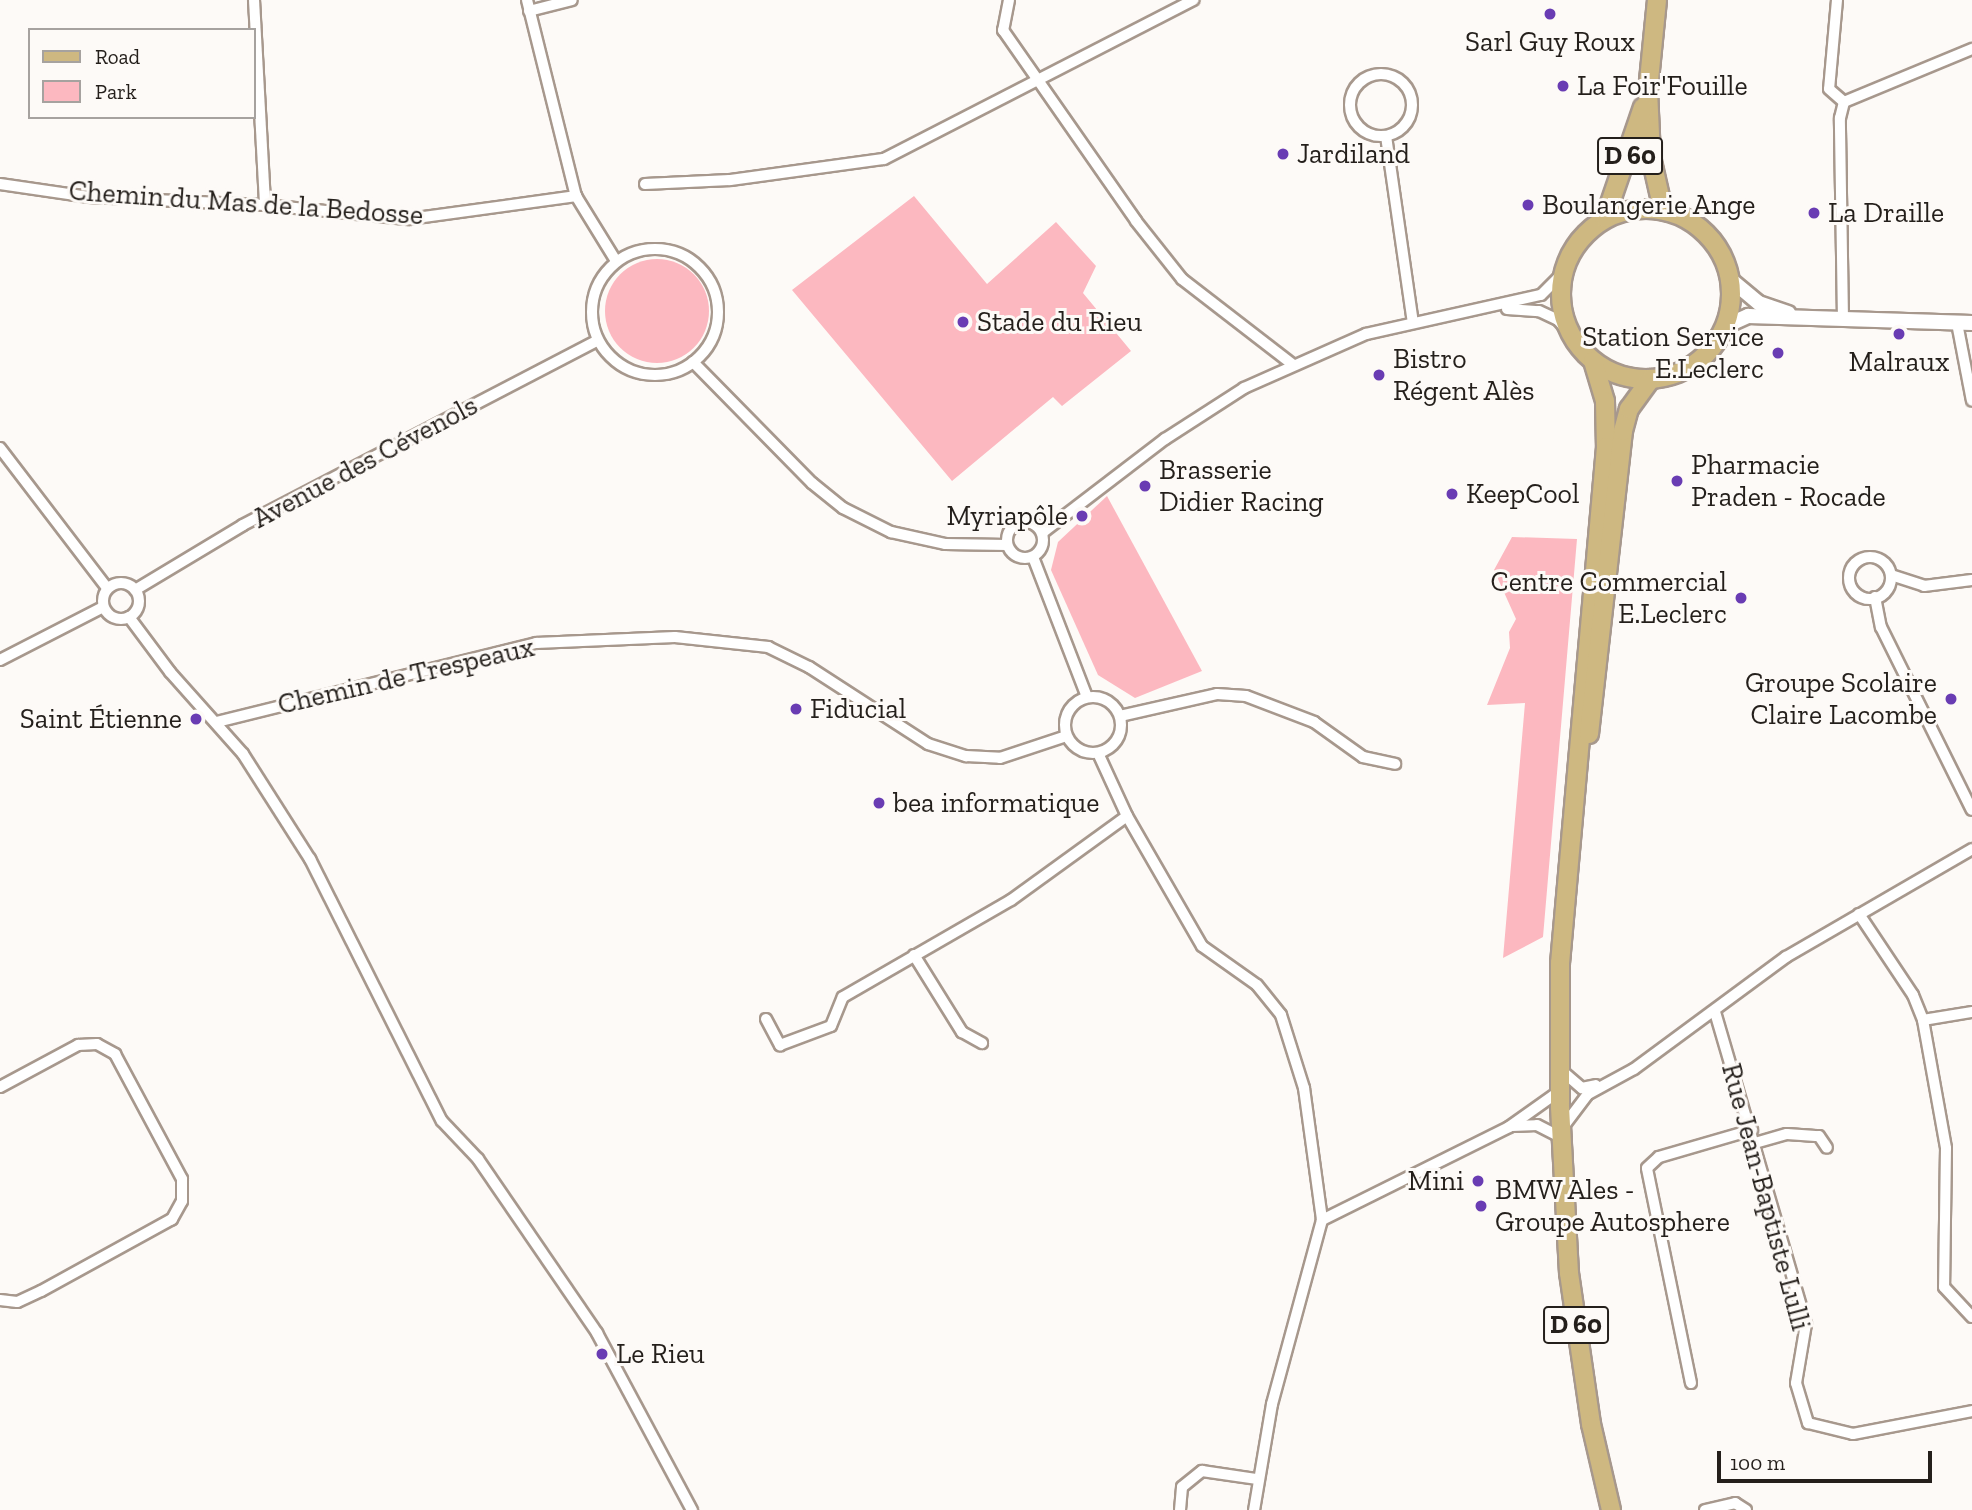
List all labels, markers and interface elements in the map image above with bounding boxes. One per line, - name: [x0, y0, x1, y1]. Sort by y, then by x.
- marker: Sarl Guy Roux: [1542, 6, 1558, 22]
- place label: Sarl Guy Roux: [1465, 25, 1635, 59]
- legend: [28, 28, 256, 119]
- text: Road: [95, 44, 140, 69]
- place label: La Foir'Fouille: [1577, 69, 1748, 103]
- marker: La Foir'Fouille: [1555, 78, 1571, 94]
- text: Park: [95, 79, 137, 104]
- road number: D 60: [1597, 134, 1663, 178]
- place label: Jardiland: [1297, 137, 1410, 171]
- marker: Jardiland: [1275, 146, 1291, 162]
- street label: Chemin du Mas de la Bedosse: [68, 174, 424, 232]
- place label: Boulangerie Ange: [1542, 188, 1756, 222]
- place label: La Draille: [1828, 196, 1944, 230]
- marker: Boulangerie Ange: [1520, 197, 1536, 213]
- marker: La Draille: [1806, 205, 1822, 221]
- place label: Stade du Rieu: [977, 305, 1142, 339]
- marker: Stade du Rieu: [955, 314, 971, 330]
- place label: Station Service E.Leclerc: [1582, 320, 1764, 386]
- marker: Malraux: [1891, 326, 1907, 342]
- place label: Bistro Régent Alès: [1393, 342, 1535, 408]
- marker: Station Service E.Leclerc: [1770, 345, 1786, 361]
- place label: Malraux: [1849, 345, 1949, 379]
- marker: Bistro Régent Alès: [1371, 367, 1387, 383]
- street label: Avenue des Cévenols: [247, 388, 483, 536]
- place label: Pharmacie Praden - Rocade: [1691, 448, 1886, 514]
- place label: Brasserie Didier Racing: [1159, 453, 1324, 519]
- marker: Pharmacie Praden - Rocade: [1669, 473, 1685, 489]
- place label: KeepCool: [1466, 477, 1579, 511]
- marker: Brasserie Didier Racing: [1137, 478, 1153, 494]
- marker: KeepCool: [1444, 486, 1460, 502]
- place label: Myriapôle: [946, 499, 1068, 533]
- marker: Myriapôle: [1074, 508, 1090, 524]
- place label: Centre Commercial E.Leclerc: [1491, 565, 1727, 631]
- marker: Centre Commercial E.Leclerc: [1733, 590, 1749, 606]
- street label: Chemin de Trespeaux: [274, 630, 538, 722]
- place label: Groupe Scolaire Claire Lacombe: [1745, 666, 1937, 732]
- marker: Groupe Scolaire Claire Lacombe: [1943, 691, 1959, 707]
- place label: Fiducial: [810, 692, 906, 726]
- marker: Fiducial: [788, 701, 804, 717]
- place label: Saint Étienne: [20, 702, 182, 736]
- marker: Saint Étienne: [188, 711, 204, 727]
- place label: bea informatique: [893, 786, 1099, 820]
- marker: bea informatique: [871, 795, 887, 811]
- street label: Rue Jean-Baptiste Lulli: [1714, 1059, 1818, 1335]
- place label: Mini: [1408, 1164, 1464, 1198]
- marker: Mini: [1470, 1173, 1486, 1189]
- place label: BMW Ales - Groupe Autosphere: [1495, 1173, 1731, 1239]
- marker: BMW Ales - Groupe Autosphere: [1473, 1198, 1489, 1214]
- road number: D 60: [1543, 1302, 1609, 1348]
- place label: Le Rieu: [616, 1337, 705, 1371]
- marker: Le Rieu: [594, 1346, 610, 1362]
- scale bar: [1720, 1436, 1935, 1480]
- text: 100 m: [1730, 1450, 1785, 1475]

